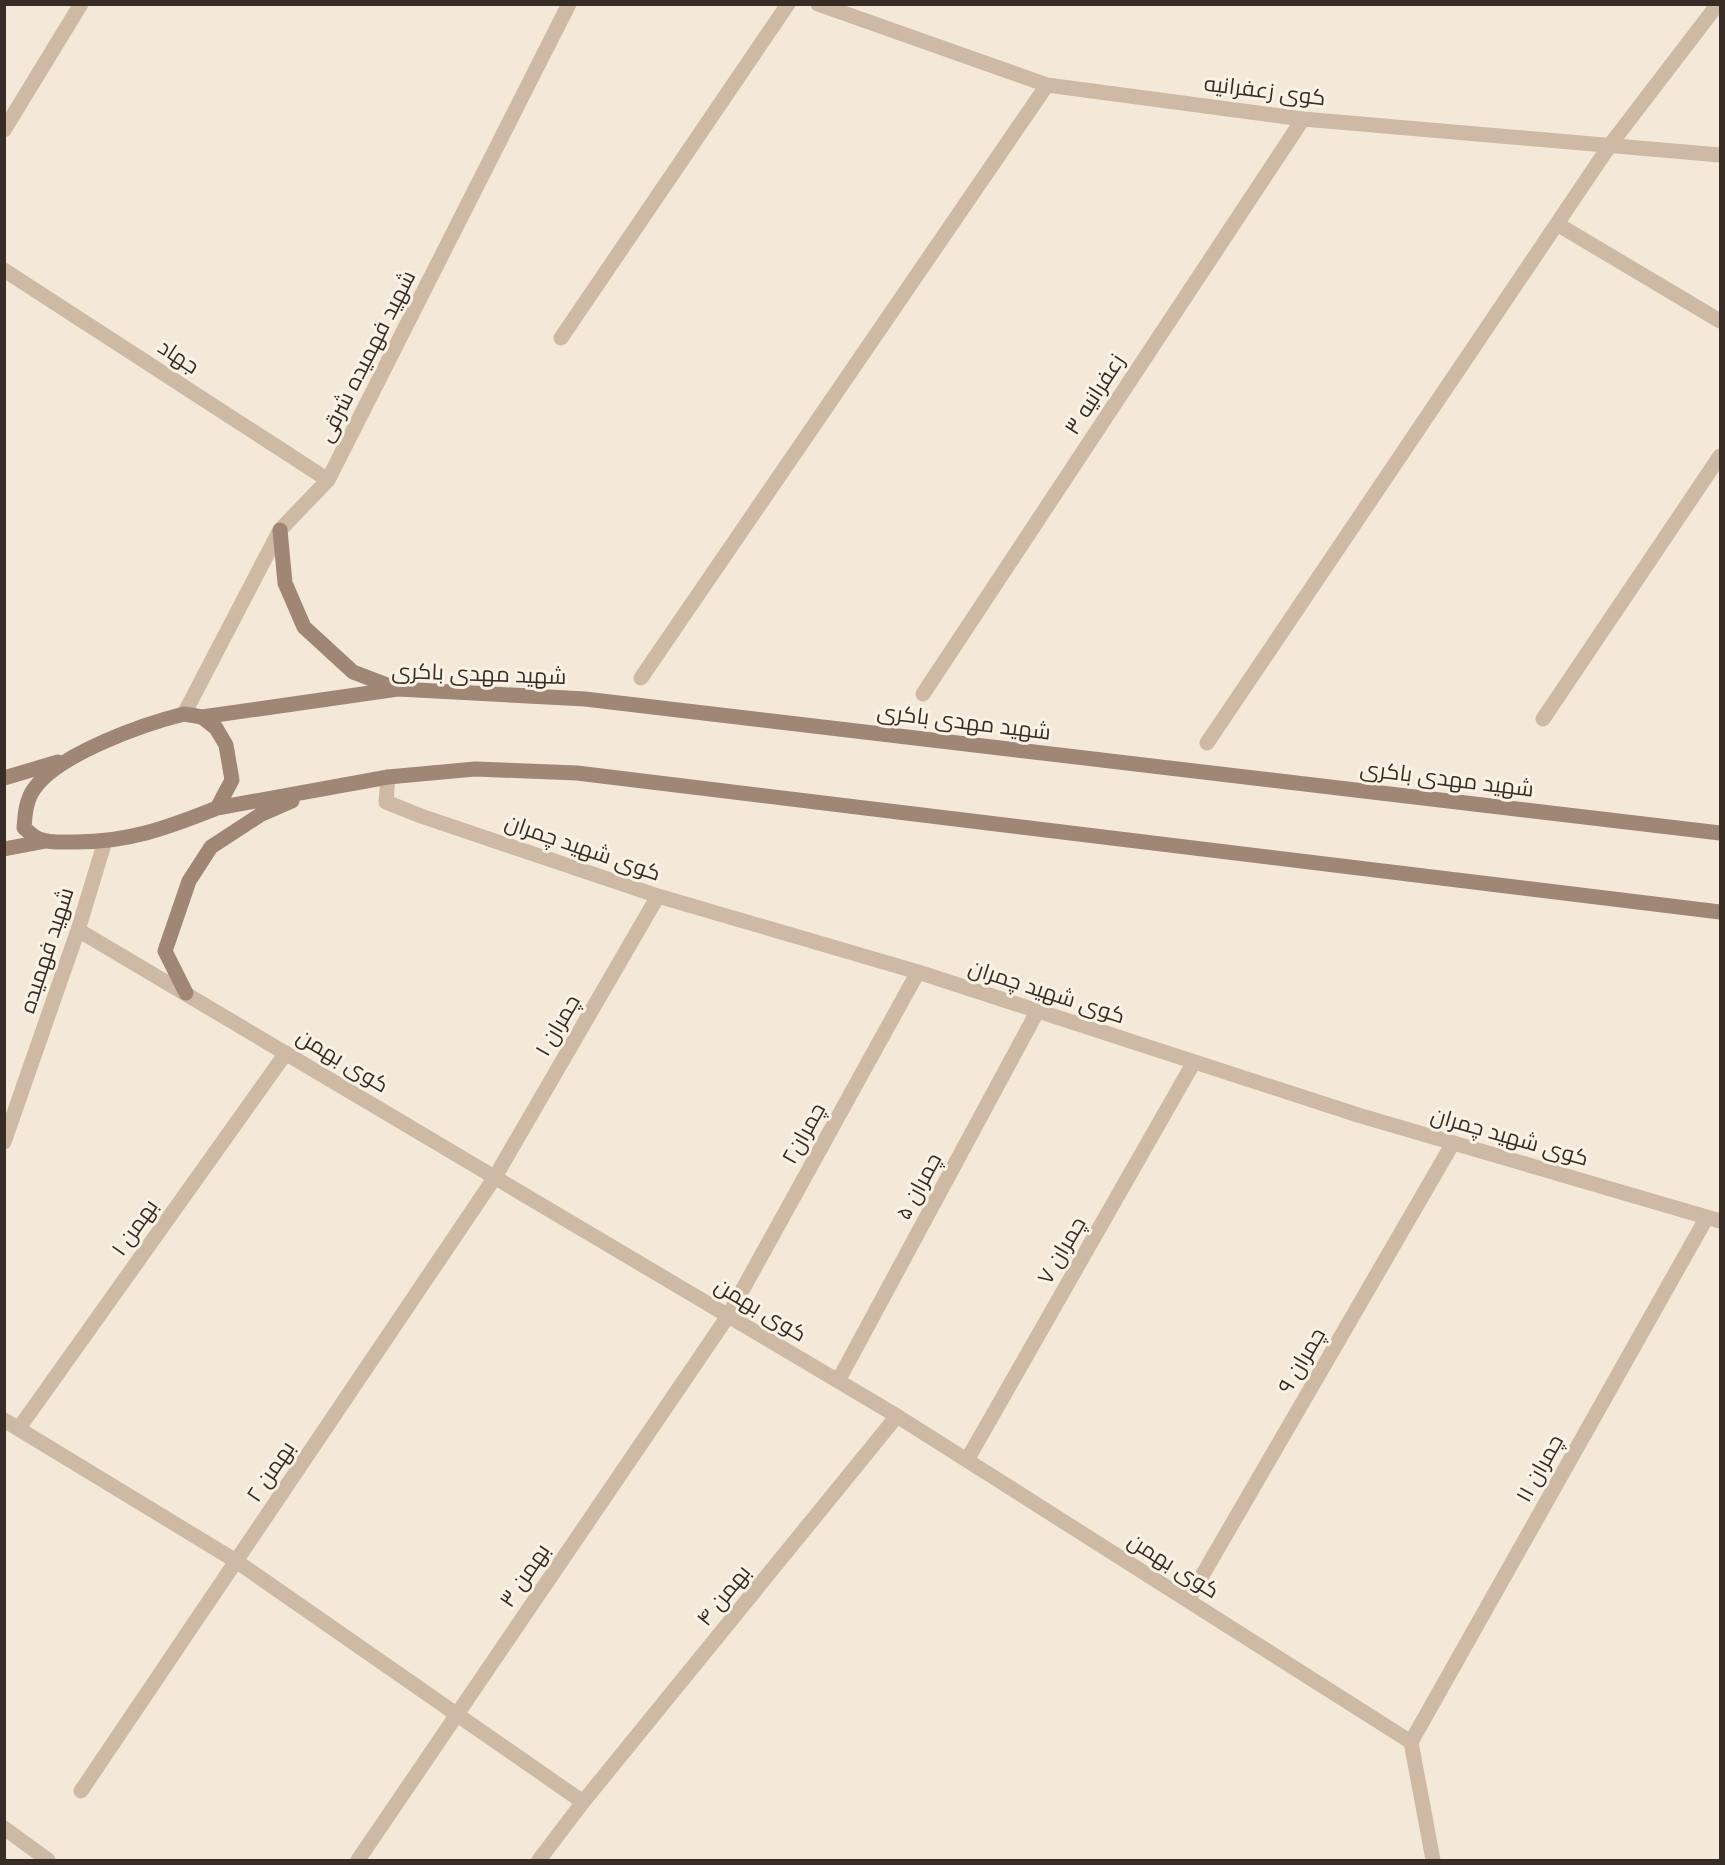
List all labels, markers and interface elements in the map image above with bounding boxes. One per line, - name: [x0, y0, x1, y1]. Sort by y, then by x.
- street label: کوی زعفرانیه: [1203, 69, 1327, 111]
- street label: شهید فهمیده شرقی: [311, 265, 421, 447]
- street label: جهاد: [153, 332, 205, 380]
- street label: زعفرانیه ۳: [1057, 348, 1131, 440]
- street label: شهید مهدی باکری: [391, 656, 567, 690]
- street label: شهید مهدی باکری: [875, 696, 1053, 746]
- street label: شهید مهدی باکری: [1358, 753, 1536, 803]
- street label: کوی شهید چمران: [501, 807, 665, 888]
- street label: شهید فهمیده: [13, 884, 79, 1016]
- street label: کوی شهید چمران: [965, 953, 1129, 1030]
- street label: چمران ۱: [528, 989, 587, 1061]
- street label: کوی بهمن: [292, 1022, 394, 1098]
- street label: چمران۲: [775, 1097, 832, 1169]
- street label: کوی شهید چمران: [1428, 1100, 1592, 1173]
- street label: چمران ۵: [889, 1148, 948, 1225]
- street label: بهمن ۱: [104, 1193, 164, 1261]
- street label: چمران ۷: [1030, 1211, 1092, 1289]
- street label: کوی بهمن: [710, 1271, 812, 1347]
- street label: چمران ۹: [1271, 1322, 1332, 1398]
- street label: چمران ۱۱: [1509, 1429, 1570, 1507]
- street label: بهمن ۲: [239, 1435, 301, 1507]
- street label: کوی بهمن: [1123, 1526, 1225, 1604]
- street label: بهمن ۳: [492, 1538, 556, 1612]
- street label: بهمن ۴: [690, 1559, 756, 1631]

